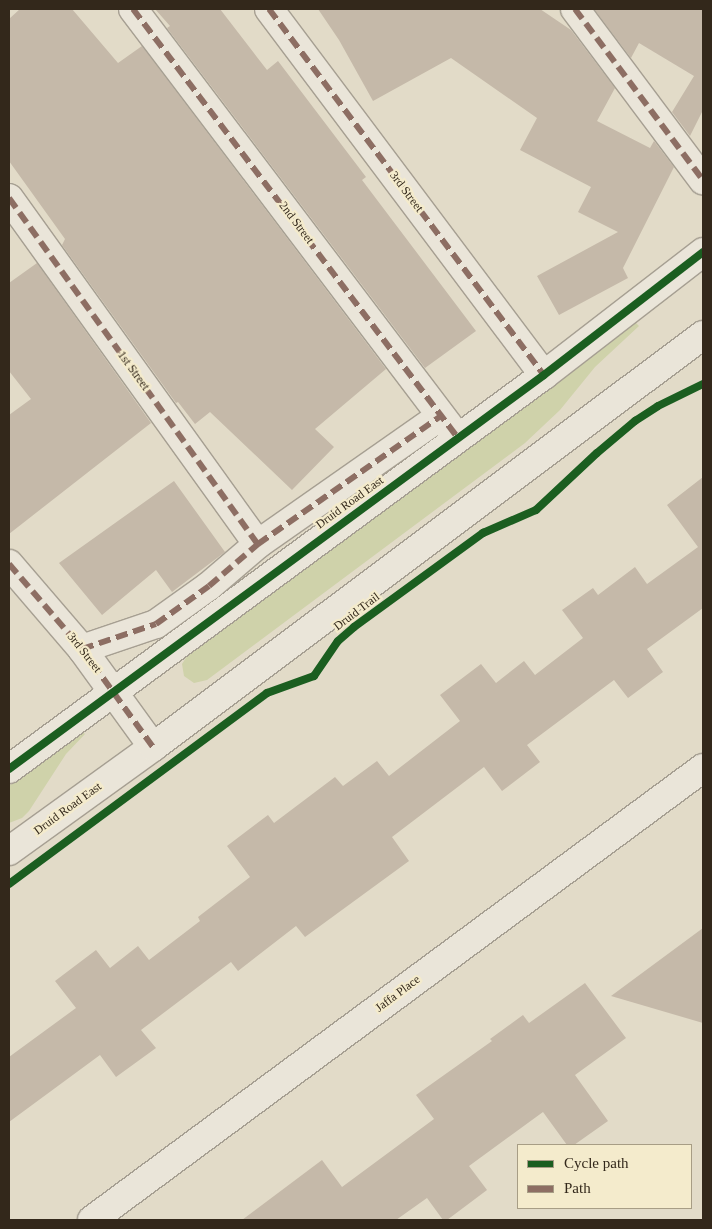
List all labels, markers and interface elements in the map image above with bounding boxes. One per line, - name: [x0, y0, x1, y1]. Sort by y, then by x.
- street label: 3rd Street: [386, 169, 426, 215]
- street label: 2nd Street: [276, 199, 316, 247]
- street label: 1st Street: [114, 349, 152, 393]
- street label: Druid Road East: [313, 474, 387, 532]
- street label: Druid Trail: [331, 590, 383, 634]
- street label: 3rd Street: [64, 630, 104, 676]
- street label: Druid Road East: [31, 780, 105, 838]
- street label: Jaffa Place: [373, 973, 423, 1015]
- legend: [517, 1144, 692, 1209]
- text: Cycle path: [564, 1155, 629, 1171]
- text: Path: [564, 1180, 591, 1196]

